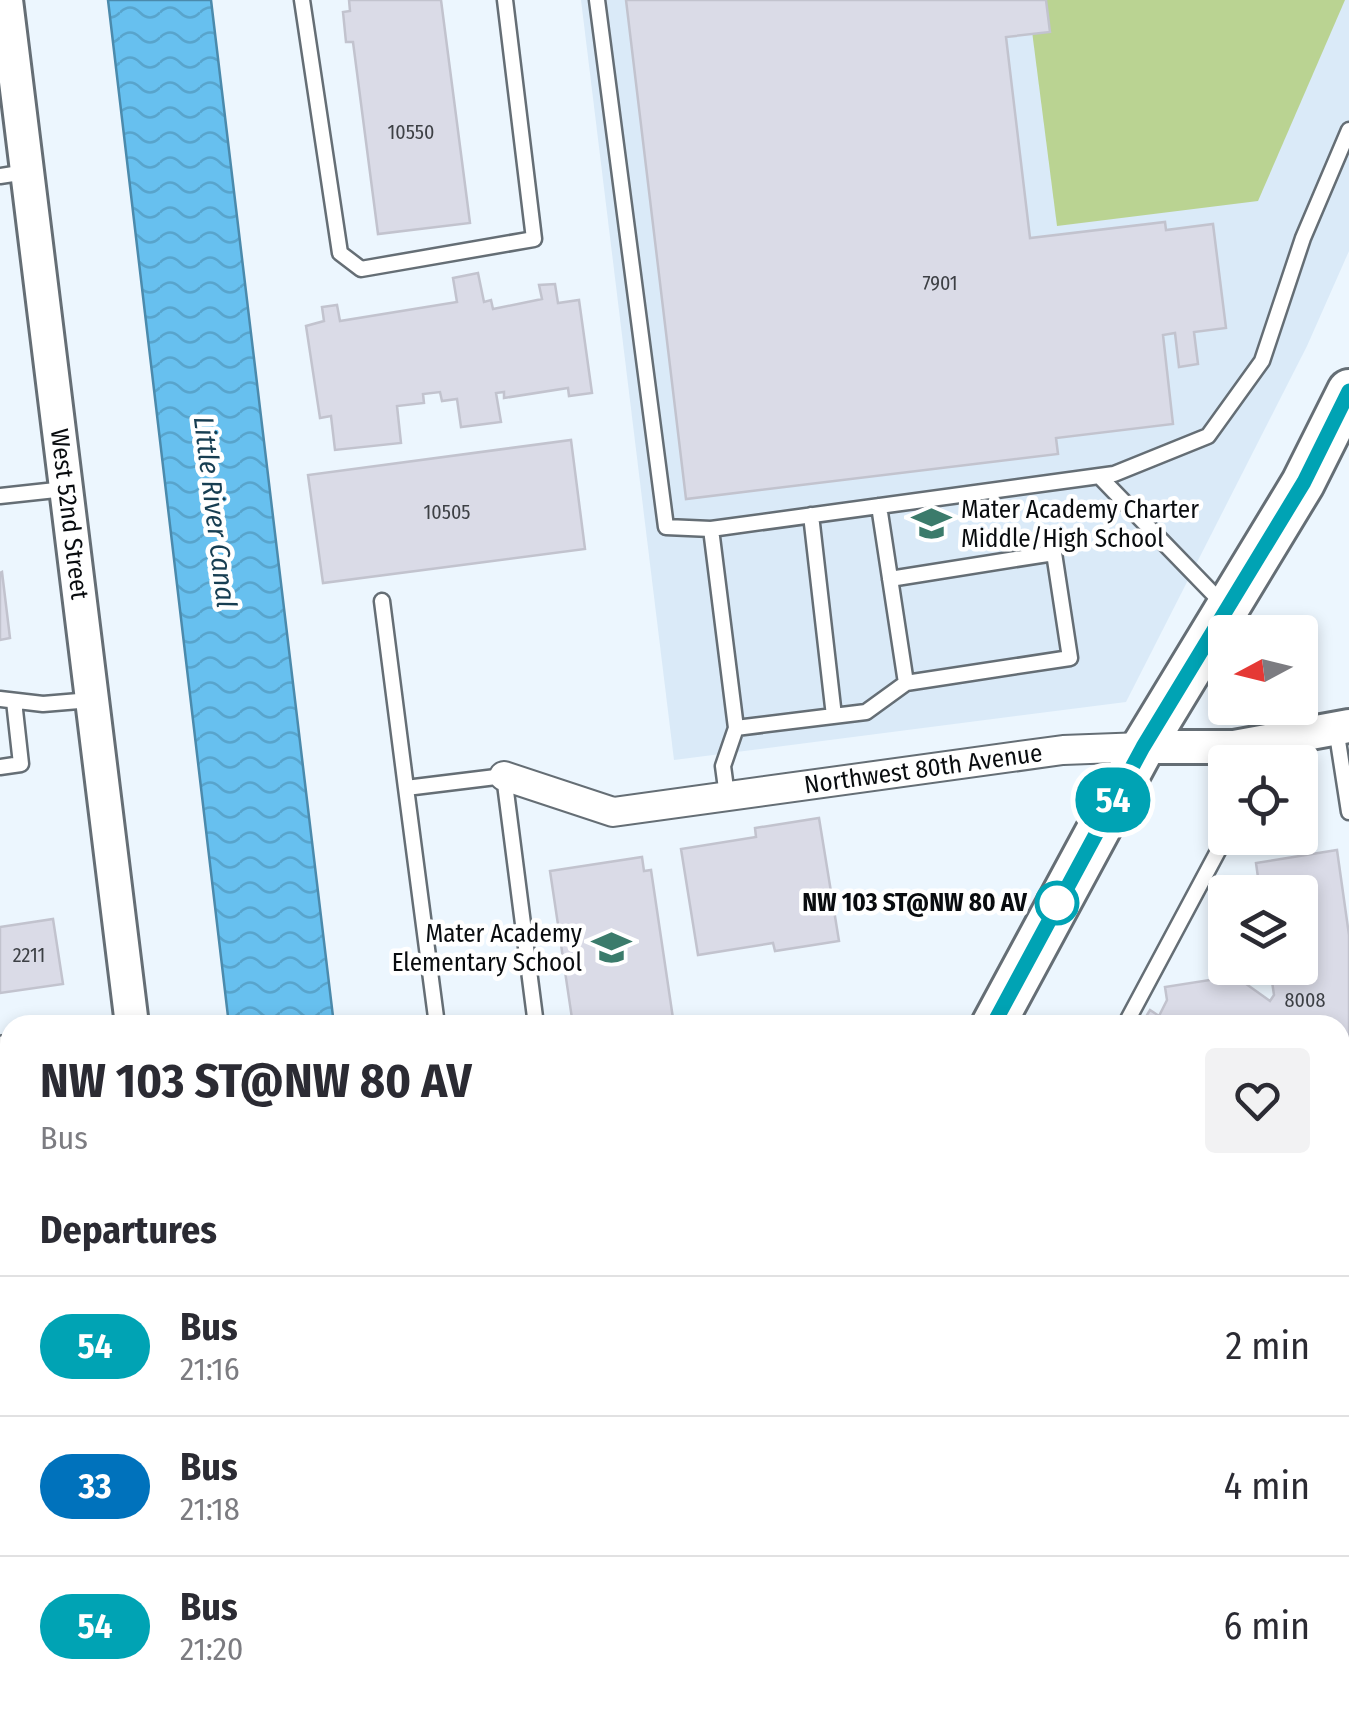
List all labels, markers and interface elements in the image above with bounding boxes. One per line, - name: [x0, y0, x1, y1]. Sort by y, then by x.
- house number: 10550: [388, 120, 434, 144]
- house number: 7901: [922, 271, 958, 295]
- water label: Little River Canal: [187, 414, 243, 610]
- street label: West 52nd Street: [44, 427, 95, 602]
- place label: Mater Academy Charter Middle/High School: [961, 495, 1199, 554]
- house number: 10505: [424, 500, 471, 524]
- school or university icon: Mater Academy Charter Middle/High School: [910, 503, 952, 545]
- north arrow: [1208, 615, 1318, 725]
- map controls: [1208, 615, 1318, 985]
- street label: Northwest 80th Avenue: [802, 738, 1044, 800]
- button: locate: [1208, 745, 1318, 855]
- line badge: 54: [1068, 768, 1158, 832]
- text: 54: [1095, 779, 1131, 821]
- button: layers: [1208, 875, 1318, 985]
- marker: NW 103 ST@NW 80 AV: [1036, 882, 1078, 924]
- place label: NW 103 ST@NW 80 AV: [802, 888, 1028, 918]
- place label: Mater Academy Elementary School: [392, 919, 582, 978]
- school or university icon: Mater Academy Elementary School: [591, 927, 633, 969]
- house number: 2211: [13, 943, 45, 967]
- house number: 8008: [1285, 988, 1325, 1012]
- button: heart: [1205, 1048, 1310, 1153]
- text: NW 103 ST@NW 80 AV: [40, 1052, 472, 1110]
- text: Bus: [40, 1119, 88, 1157]
- text: Departures: [40, 1207, 217, 1253]
- text: Bus: [180, 1304, 238, 1350]
- text: 2 min: [1225, 1323, 1310, 1369]
- text: 54: [77, 1325, 113, 1367]
- text: 21:16: [180, 1350, 240, 1388]
- text: Bus: [180, 1444, 238, 1490]
- text: 4 min: [1224, 1463, 1310, 1509]
- text: 33: [78, 1465, 112, 1507]
- text: 21:18: [180, 1490, 240, 1528]
- text: Bus: [180, 1584, 238, 1630]
- text: 6 min: [1223, 1603, 1310, 1649]
- text: 54: [77, 1605, 113, 1647]
- text: 21:20: [180, 1630, 243, 1668]

